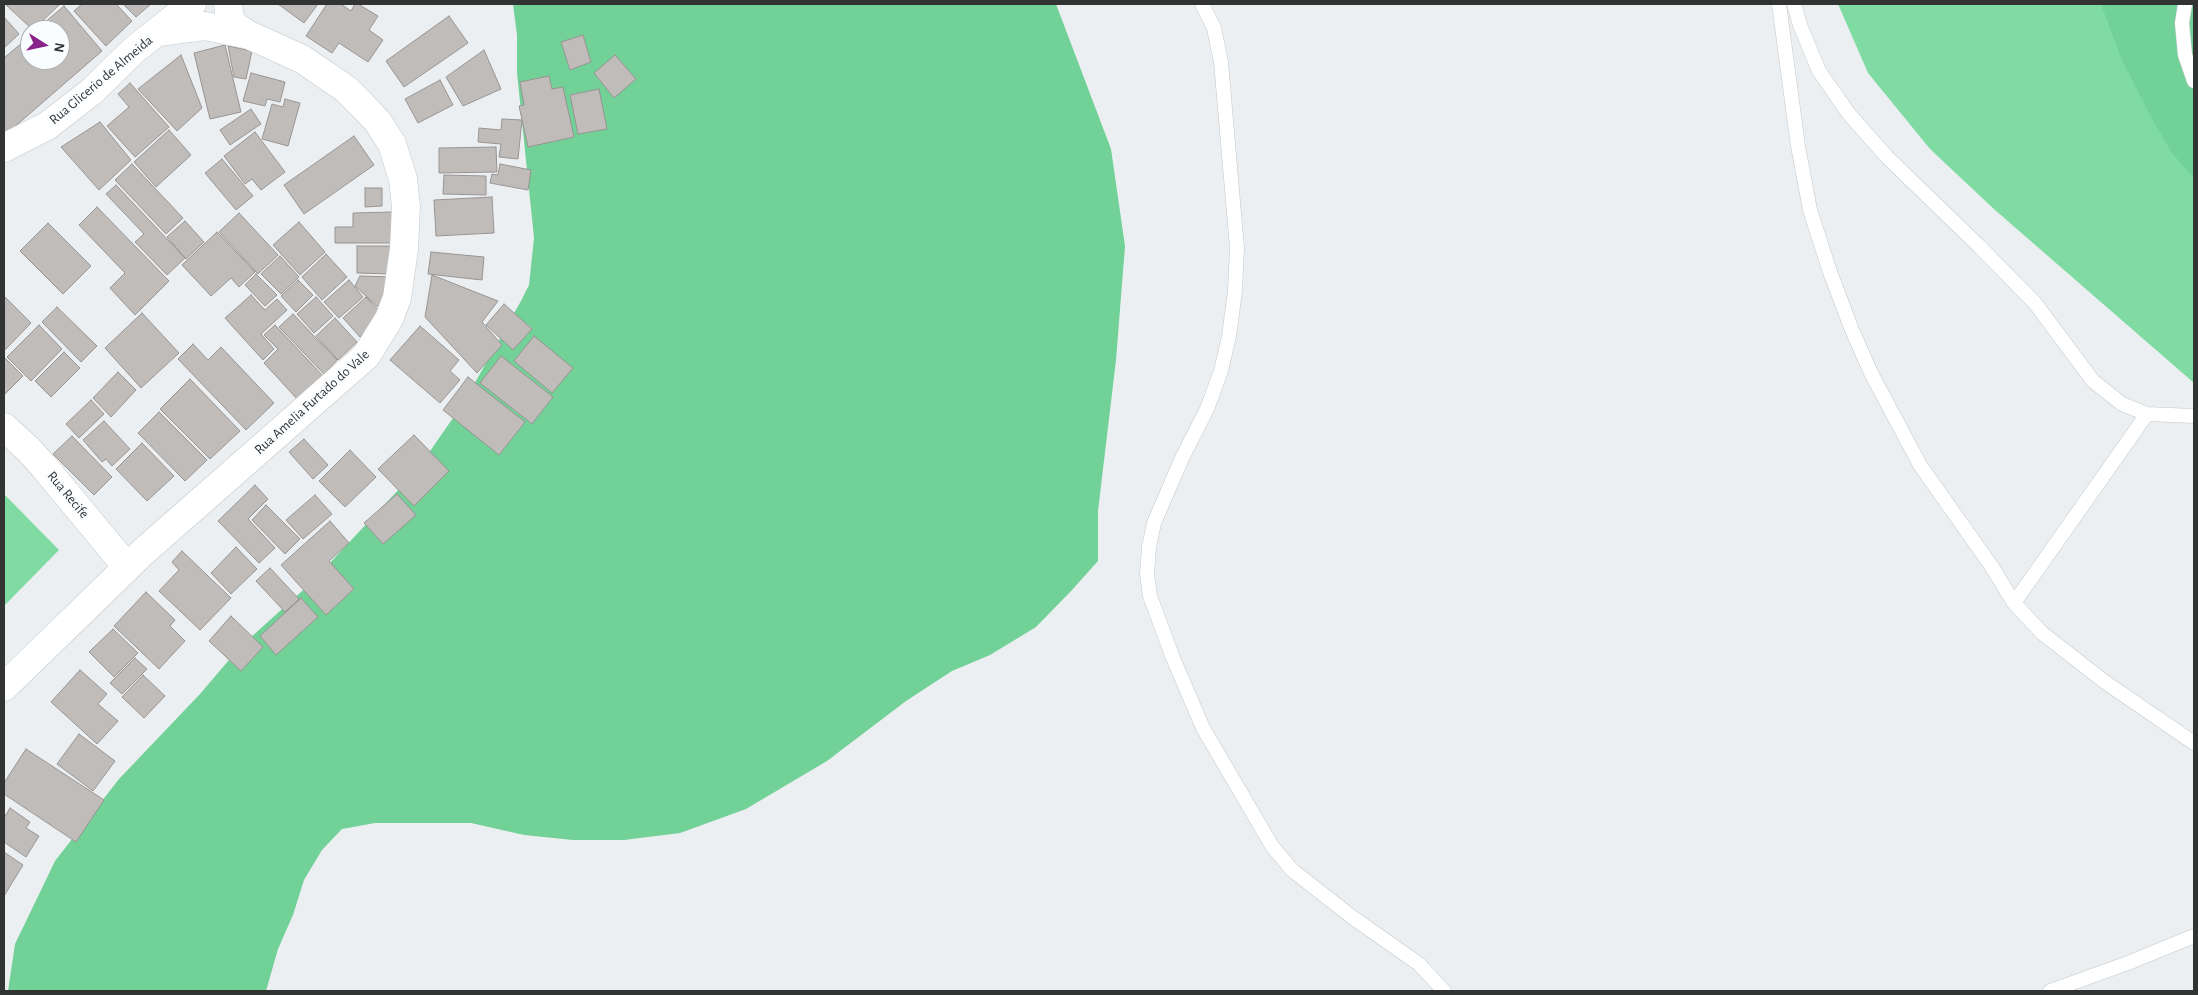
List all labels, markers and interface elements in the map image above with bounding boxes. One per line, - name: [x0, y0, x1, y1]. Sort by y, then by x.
- north arrow: [20, 20, 70, 70]
- street label: Rua Glicerio de Almeida: [46, 32, 156, 128]
- text: N: [51, 41, 67, 53]
- street label: Rua Amelia Furtado do Vale: [251, 346, 373, 458]
- street label: Rua Recife: [43, 468, 93, 522]

